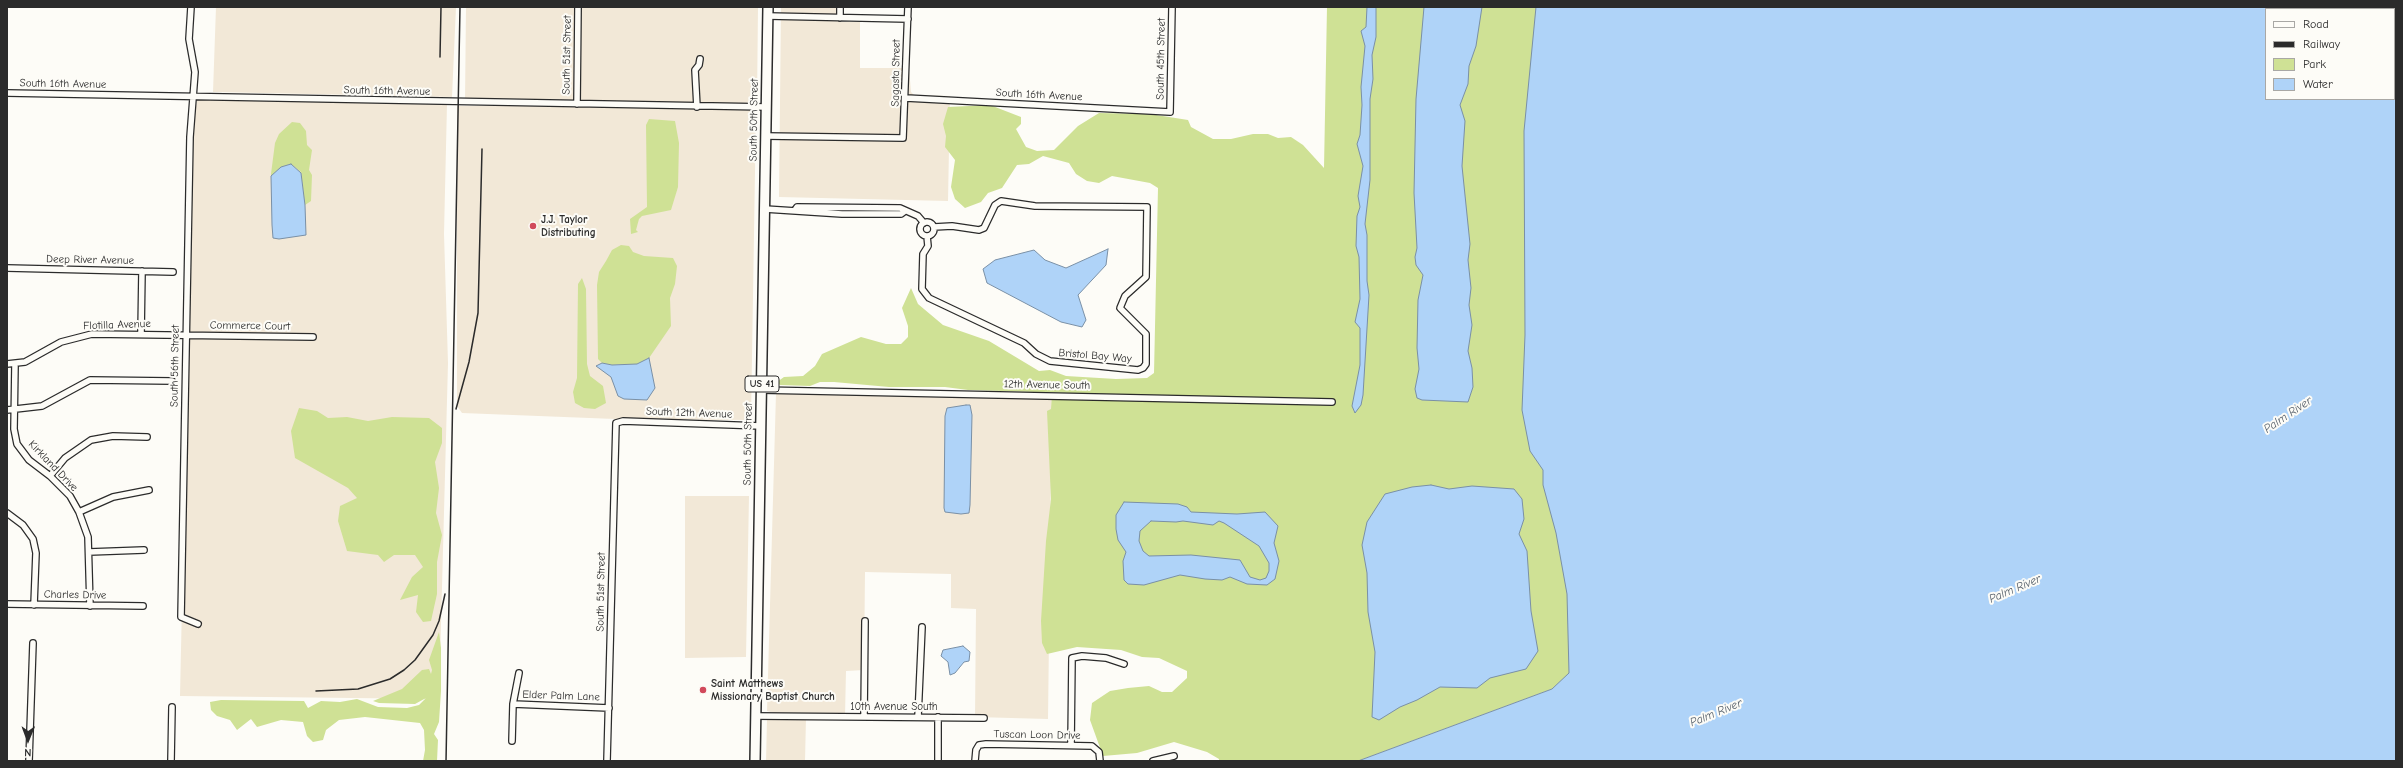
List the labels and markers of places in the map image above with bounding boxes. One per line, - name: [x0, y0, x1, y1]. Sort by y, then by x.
- place label: J.J. Taylor Distributing: [541, 213, 596, 239]
- marker: J.J. Taylor Distributing: [528, 221, 538, 231]
- place label: Saint Matthews Missionary Baptist Church: [711, 677, 835, 703]
- marker: Saint Matthews Missionary Baptist Church: [698, 685, 708, 695]

